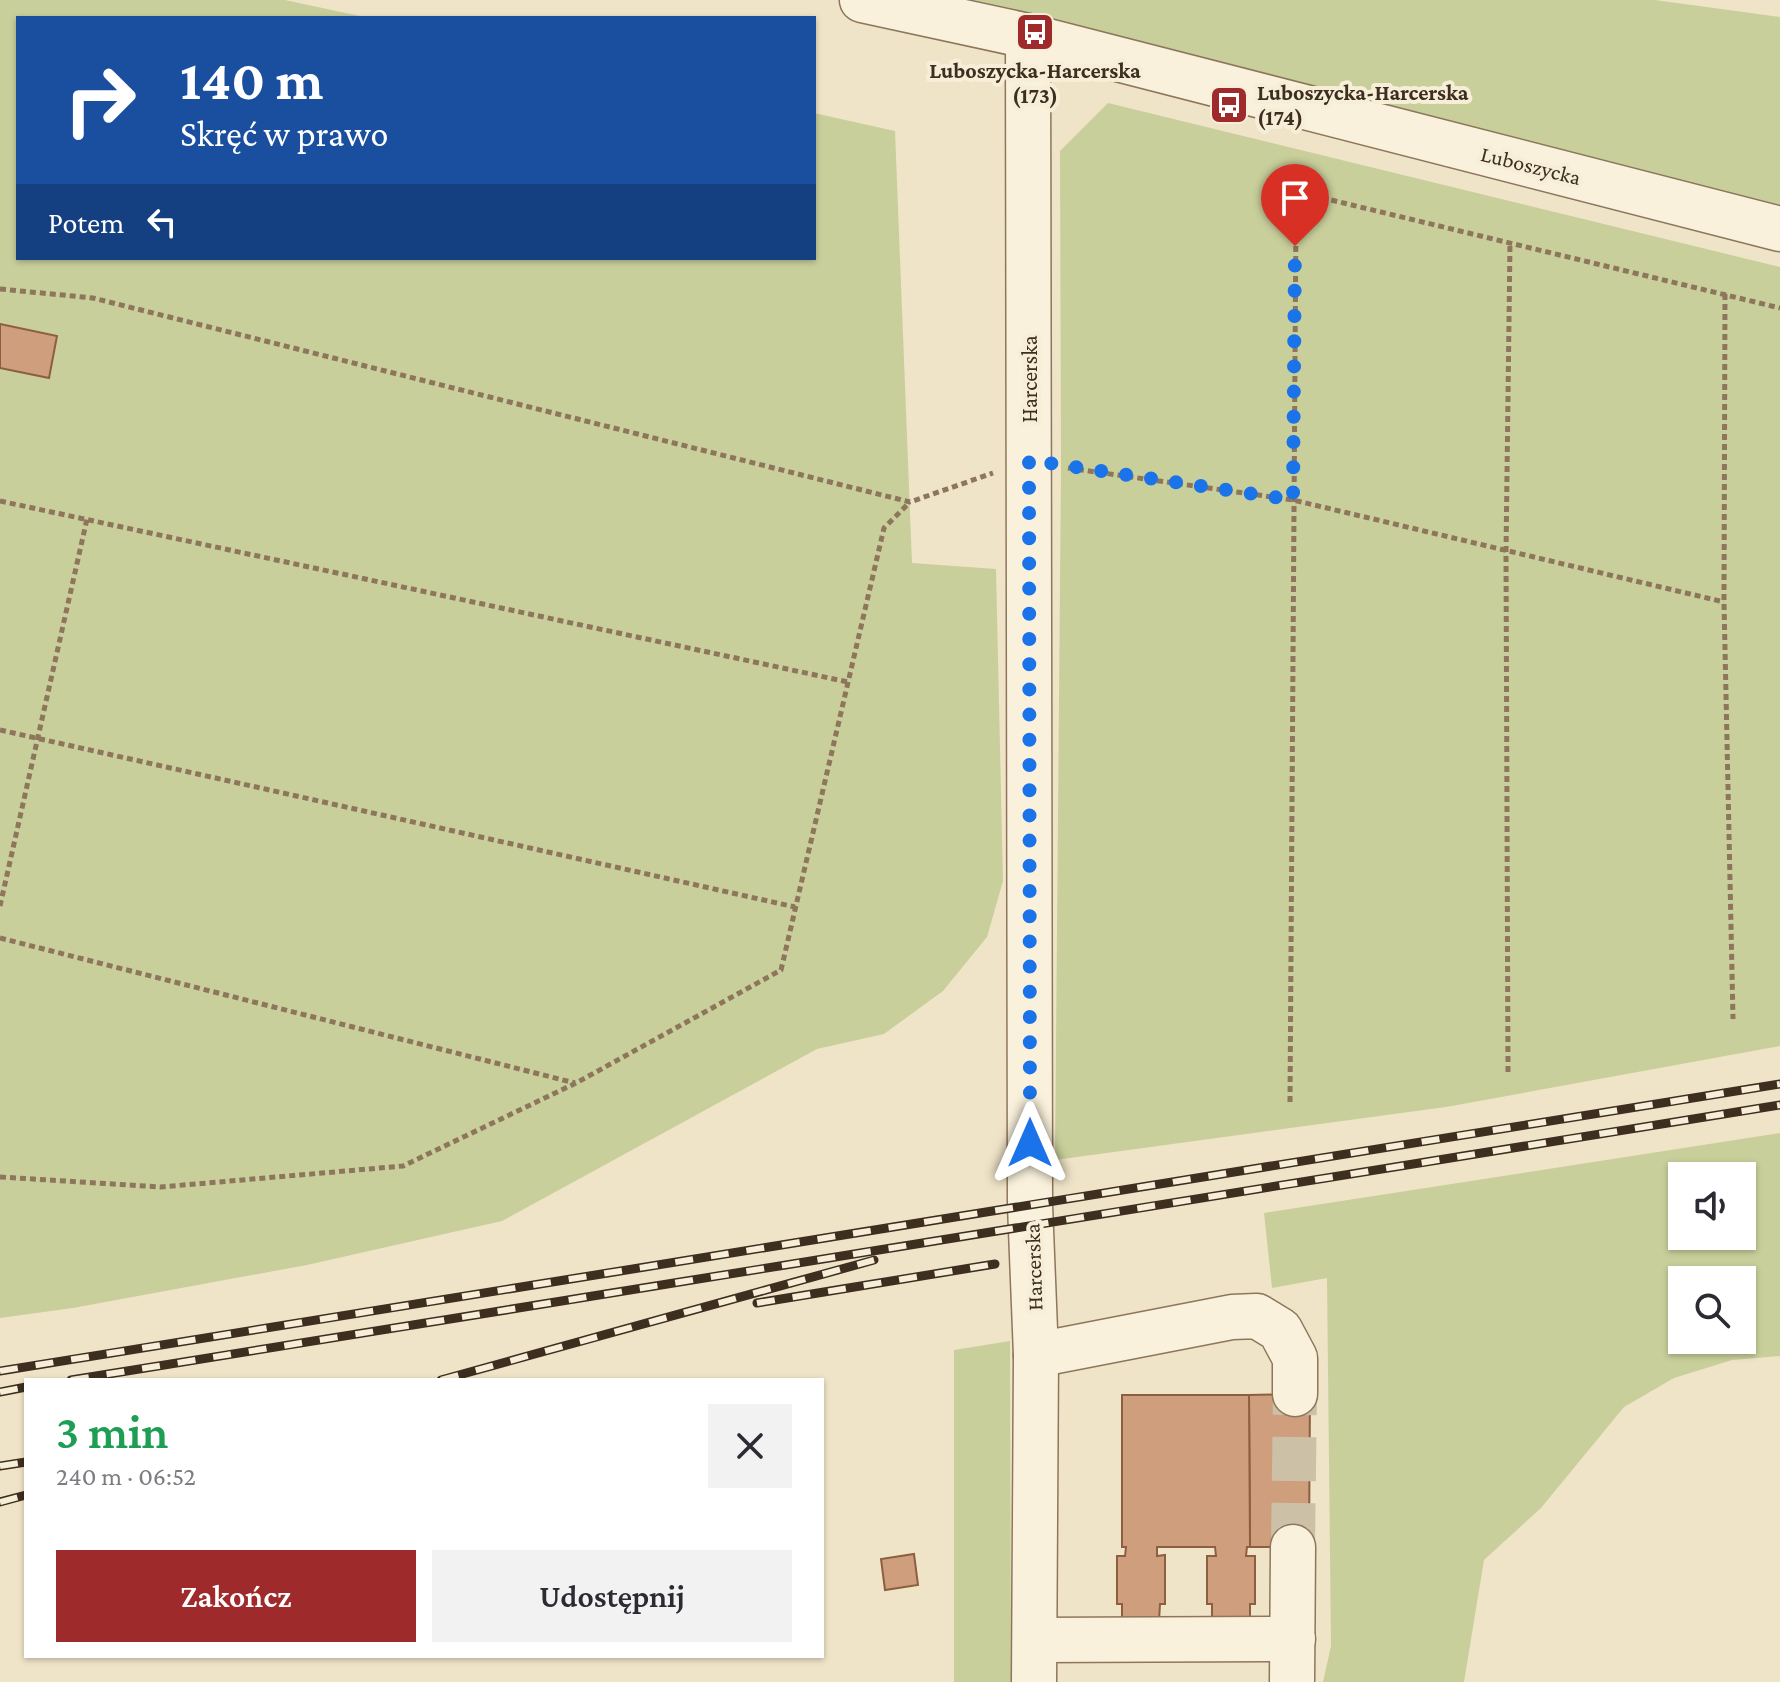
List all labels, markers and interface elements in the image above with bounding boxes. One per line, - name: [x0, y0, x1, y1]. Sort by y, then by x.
- bus stop icon: Luboszycka-Harcerska (173): [1014, 11, 1056, 53]
- icon: right: [48, 48, 152, 152]
- text: 140 m: [180, 49, 323, 111]
- place label: Luboszycka-Harcerska (173): [929, 58, 1141, 109]
- place label: Luboszycka-Harcerska (174): [1257, 80, 1469, 131]
- bus stop icon: Luboszycka-Harcerska (174): [1208, 84, 1250, 126]
- text: Skręć w prawo: [180, 114, 388, 154]
- street label: Luboszycka: [1478, 141, 1583, 190]
- pin: [1261, 164, 1329, 246]
- icon: arrive: [1273, 176, 1317, 220]
- icon: left: [140, 200, 184, 244]
- text: Potem: [48, 206, 124, 239]
- street label: Harcerska: [1017, 335, 1042, 423]
- position arrow: [988, 1101, 1072, 1185]
- map controls: [1668, 1162, 1756, 1354]
- button: sound: [1668, 1162, 1756, 1250]
- street label: Harcerska: [1019, 1223, 1048, 1311]
- button: search: [1668, 1266, 1756, 1354]
- button: close: [708, 1404, 792, 1488]
- text: 3 min: [56, 1405, 168, 1458]
- text: 240 m · 06:52: [56, 1462, 196, 1491]
- button: Zakończ: [56, 1550, 416, 1642]
- button: Udostępnij: [432, 1550, 792, 1642]

